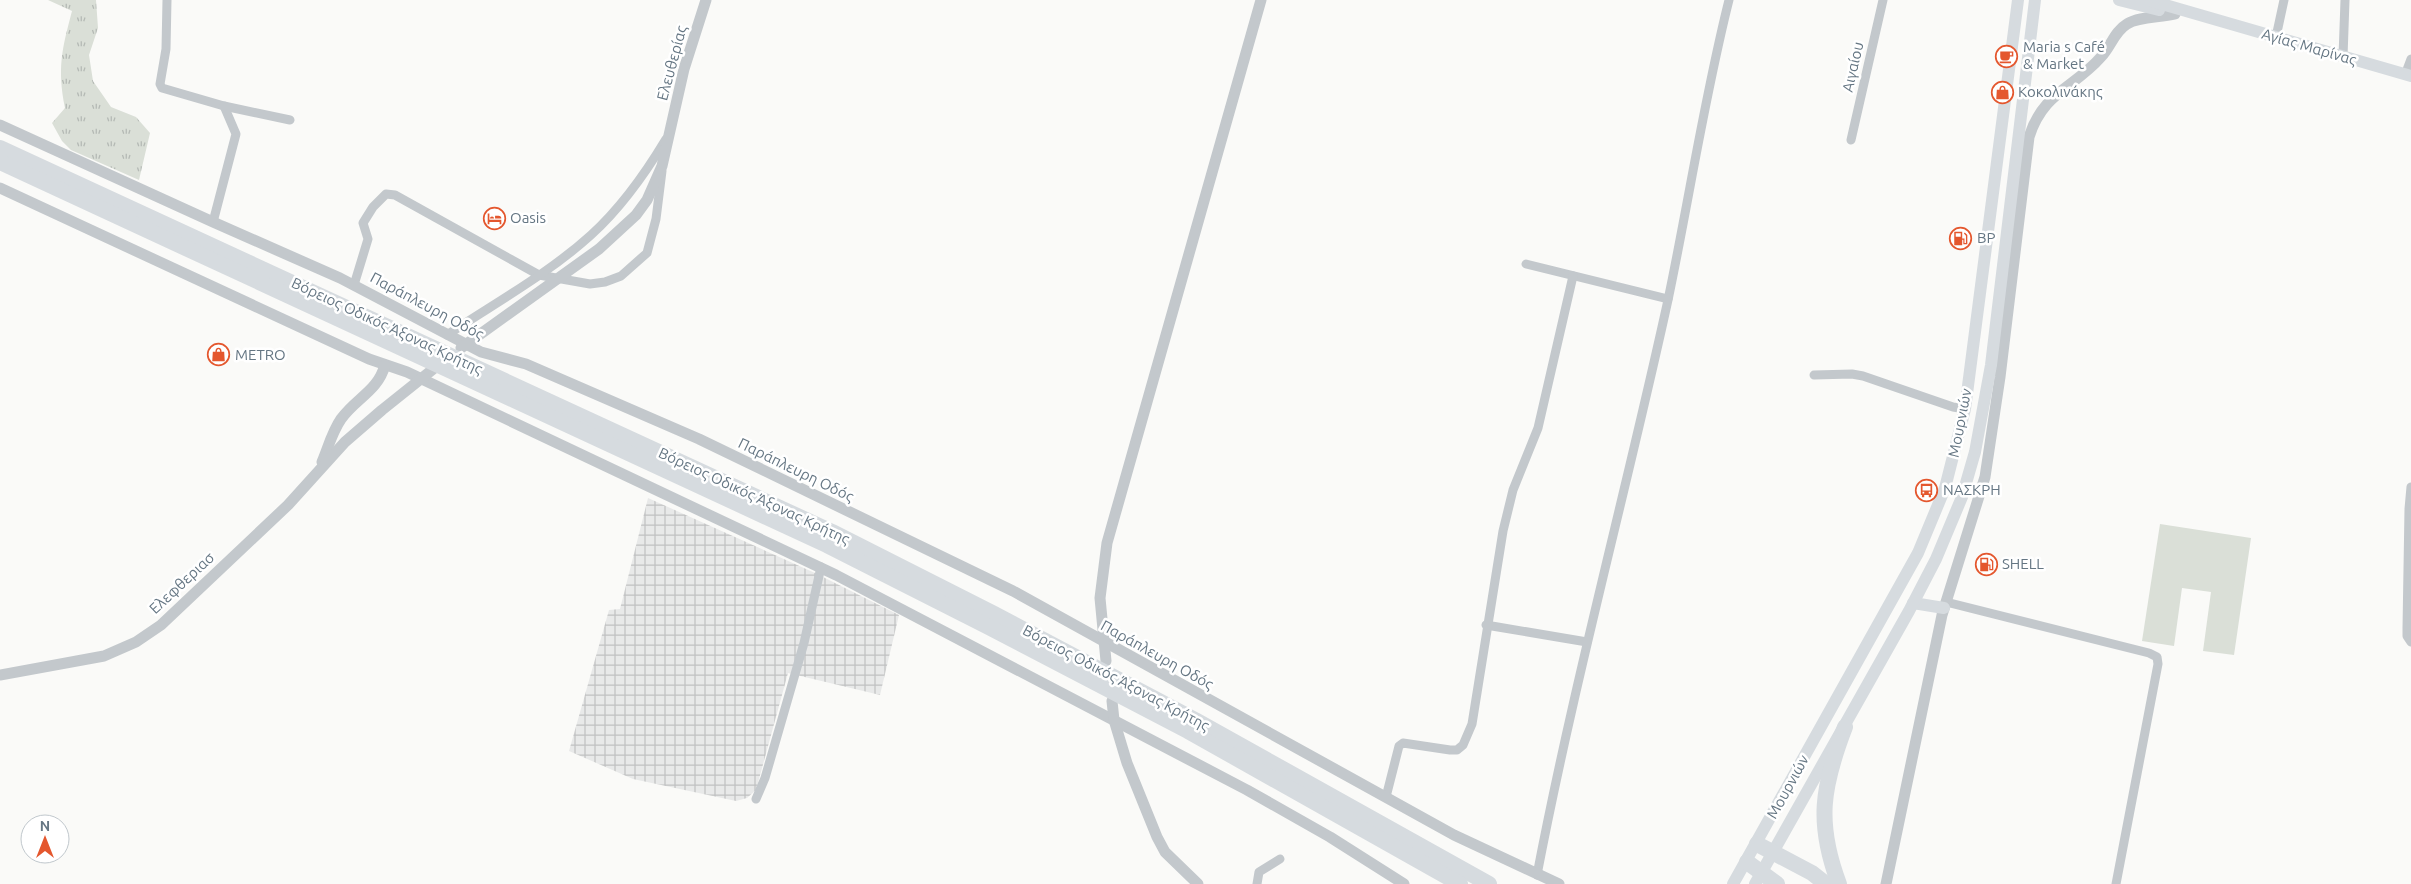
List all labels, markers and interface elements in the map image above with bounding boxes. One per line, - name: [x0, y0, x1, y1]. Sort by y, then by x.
- street label: Ελευθερίας: [653, 23, 690, 102]
- street label: Αγίας Μαρίνας: [2260, 25, 2359, 68]
- place label: Maria s Café & Market: [2023, 38, 2105, 72]
- street label: Αιγαίου: [1838, 40, 1867, 94]
- cafe icon: Maria s Café & Market: [1995, 44, 2019, 68]
- shop icon: Κοκολινάκης: [1990, 80, 2014, 104]
- place label: Κοκολινάκης: [2018, 83, 2103, 100]
- hotel icon: Oasis: [482, 206, 506, 230]
- place label: Oasis: [510, 209, 546, 226]
- fuel station icon: BP: [1949, 226, 1973, 250]
- place label: BP: [1977, 229, 1996, 246]
- street label: Παράπλευρη Οδός: [368, 268, 487, 343]
- street label: Βόρειος Οδικός Άξονας Κρήτης: [289, 274, 486, 377]
- shop icon: METRO: [207, 343, 231, 367]
- place label: METRO: [235, 346, 286, 363]
- street label: Μουρνιών: [1944, 387, 1975, 459]
- street label: Παράπλευρη Οδός: [736, 434, 857, 505]
- street label: Βόρειος Οδικός Άξονας Κρήτης: [656, 444, 853, 547]
- bus stop icon: ΝΑΣΚΡΗ: [1915, 478, 1939, 502]
- place label: ΝΑΣΚΡΗ: [1943, 481, 2001, 498]
- street label: Ελεφθεριασ: [146, 548, 217, 617]
- fuel station icon: SHELL: [1974, 552, 1998, 576]
- place label: SHELL: [2002, 555, 2044, 572]
- street label: Παράπλευρη Οδός: [1098, 617, 1217, 693]
- street label: Βόρειος Οδικός Άξονας Κρήτης: [1020, 621, 1213, 734]
- street label: Μουρνιών: [1763, 752, 1812, 822]
- north arrow: [20, 814, 70, 864]
- text: N: [40, 818, 50, 834]

